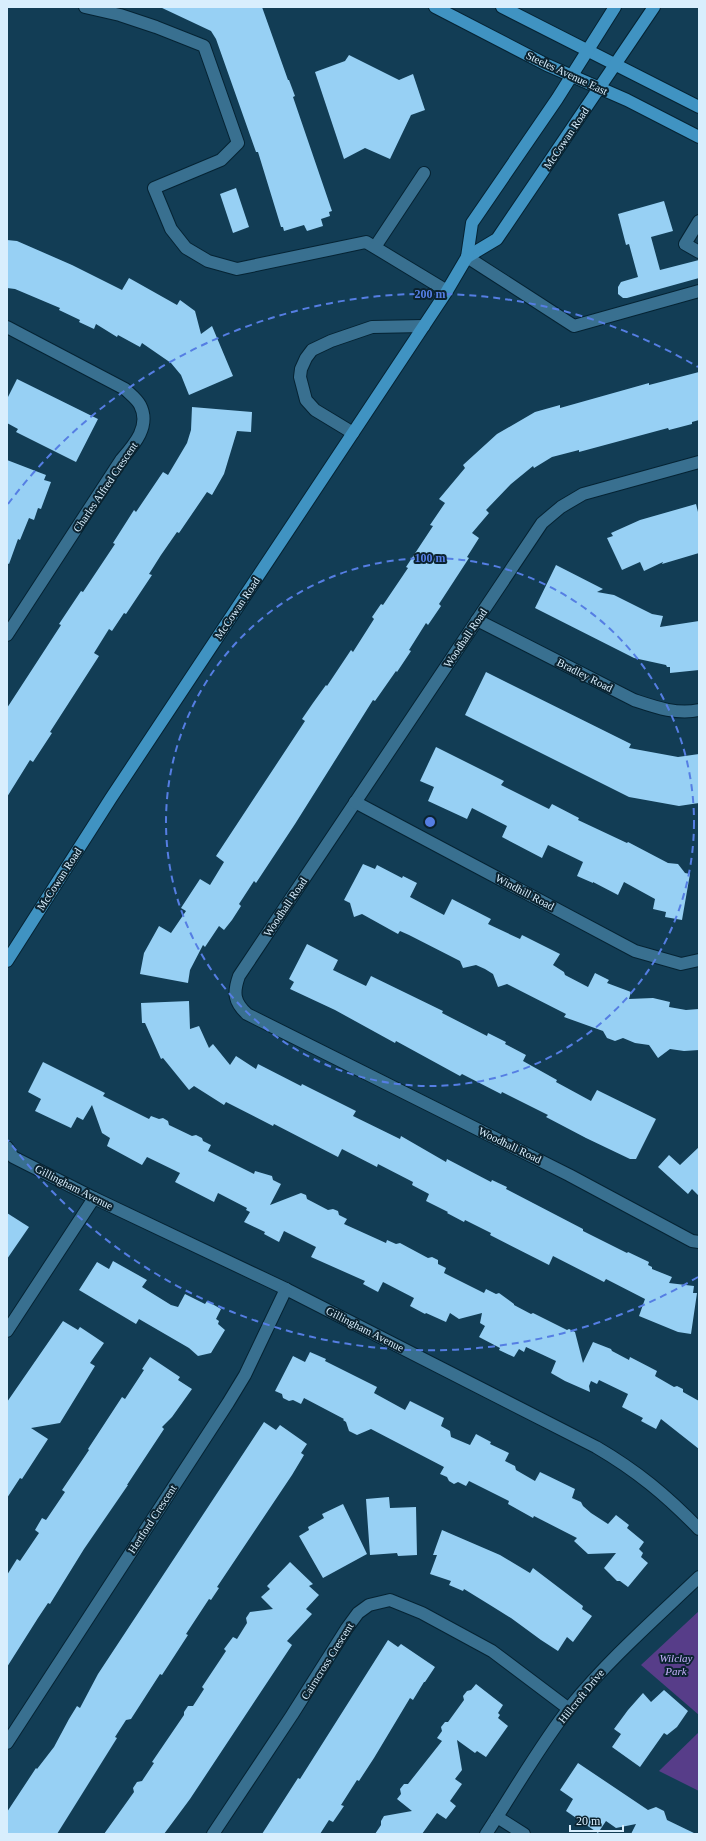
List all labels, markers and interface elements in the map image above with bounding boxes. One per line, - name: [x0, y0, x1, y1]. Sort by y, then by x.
- street label: Steeles Avenue East: [524, 49, 610, 97]
- street label: McCowan Road: [541, 104, 591, 171]
- text: 200 m: [415, 287, 446, 301]
- street label: Charles Alfred Crescent: [70, 440, 140, 534]
- text: 100 m: [415, 551, 446, 565]
- street label: McCowan Road: [212, 574, 262, 641]
- street label: Woodhall Road: [441, 606, 489, 670]
- street label: Bradley Road: [555, 656, 615, 694]
- centre of rings: [423, 815, 437, 829]
- street label: McCowan Road: [34, 845, 84, 912]
- street label: Windhill Road: [494, 872, 557, 913]
- street label: Woodhall Road: [261, 875, 309, 939]
- street label: Woodhall Road: [477, 1125, 544, 1166]
- street label: Gillingham Avenue: [33, 1162, 115, 1212]
- street label: Gillingham Avenue: [324, 1304, 406, 1354]
- street label: Hertford Crescent: [125, 1483, 179, 1555]
- street label: Cairncross Crescent: [299, 1620, 355, 1702]
- park label: Wilclay Park: [660, 1652, 693, 1677]
- street label: Hillcroft Drive: [556, 1667, 606, 1725]
- scale bar: [570, 1807, 623, 1833]
- text: 20 m: [576, 1814, 601, 1828]

